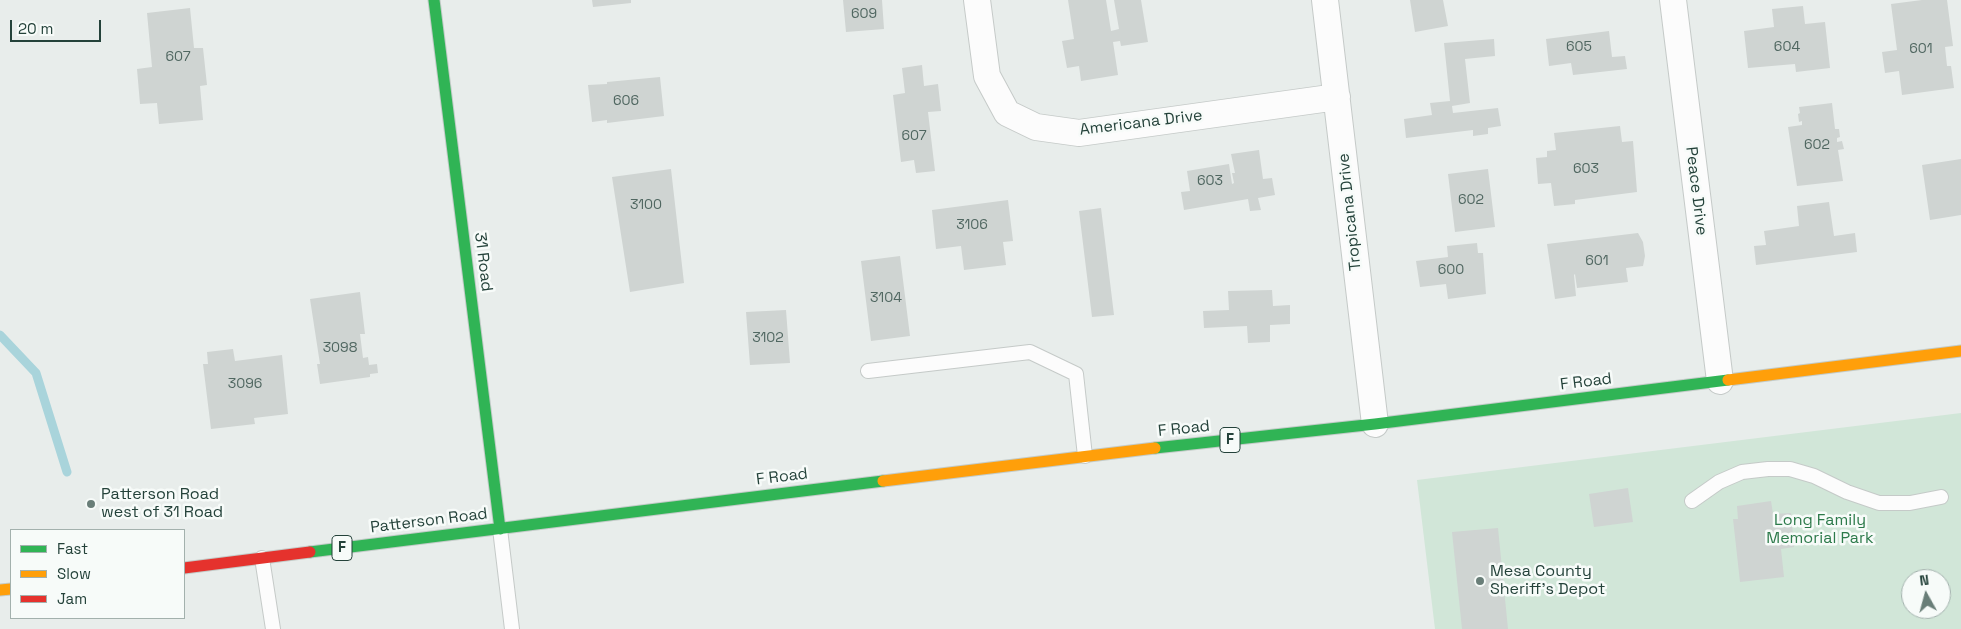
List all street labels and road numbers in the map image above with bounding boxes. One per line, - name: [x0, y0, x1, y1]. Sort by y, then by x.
- street label: Americana Drive: [1079, 106, 1203, 140]
- street label: Peace Drive: [1681, 146, 1711, 236]
- street label: Tropicana Drive: [1334, 152, 1366, 272]
- street label: 31 Road: [470, 231, 496, 293]
- street label: F Road: [1559, 369, 1613, 395]
- street label: F Road: [1157, 417, 1211, 441]
- road number: F: [1220, 428, 1240, 452]
- street label: F Road: [755, 464, 809, 490]
- street label: Patterson Road: [369, 504, 489, 538]
- road number: F: [332, 536, 352, 560]

